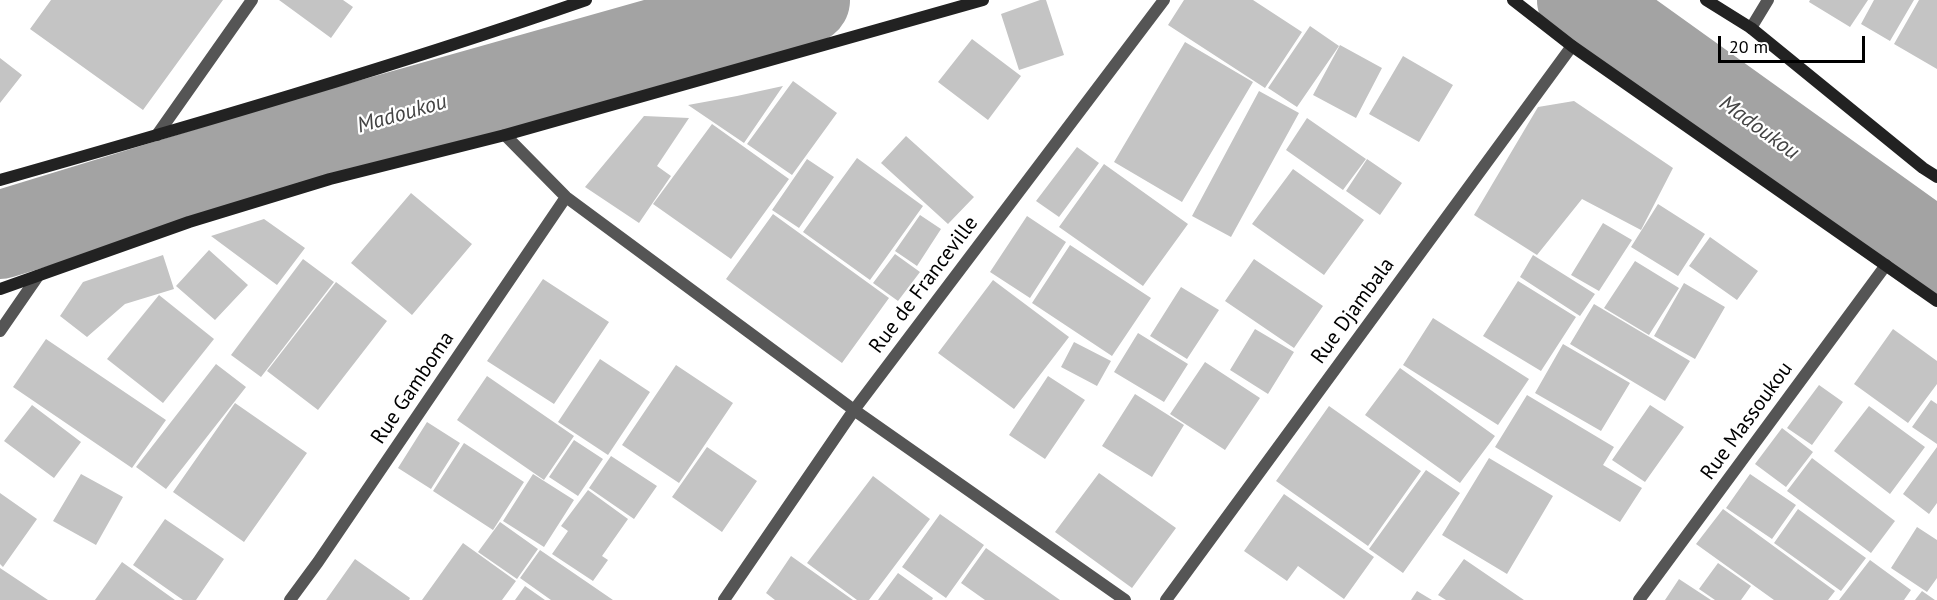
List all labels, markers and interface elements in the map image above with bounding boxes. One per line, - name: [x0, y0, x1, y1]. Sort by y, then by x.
- scale bar: [1721, 24, 1868, 62]
- text: 20 m: [1729, 35, 1768, 58]
- water label: Madoukou: [354, 89, 450, 139]
- water label: Madoukou: [1714, 90, 1804, 166]
- street label: Rue de Franceville: [864, 211, 984, 359]
- street label: Rue Djambala: [1306, 253, 1400, 369]
- street label: Rue Gamboma: [366, 327, 460, 449]
- street label: Rue Massoukou: [1696, 357, 1798, 485]

